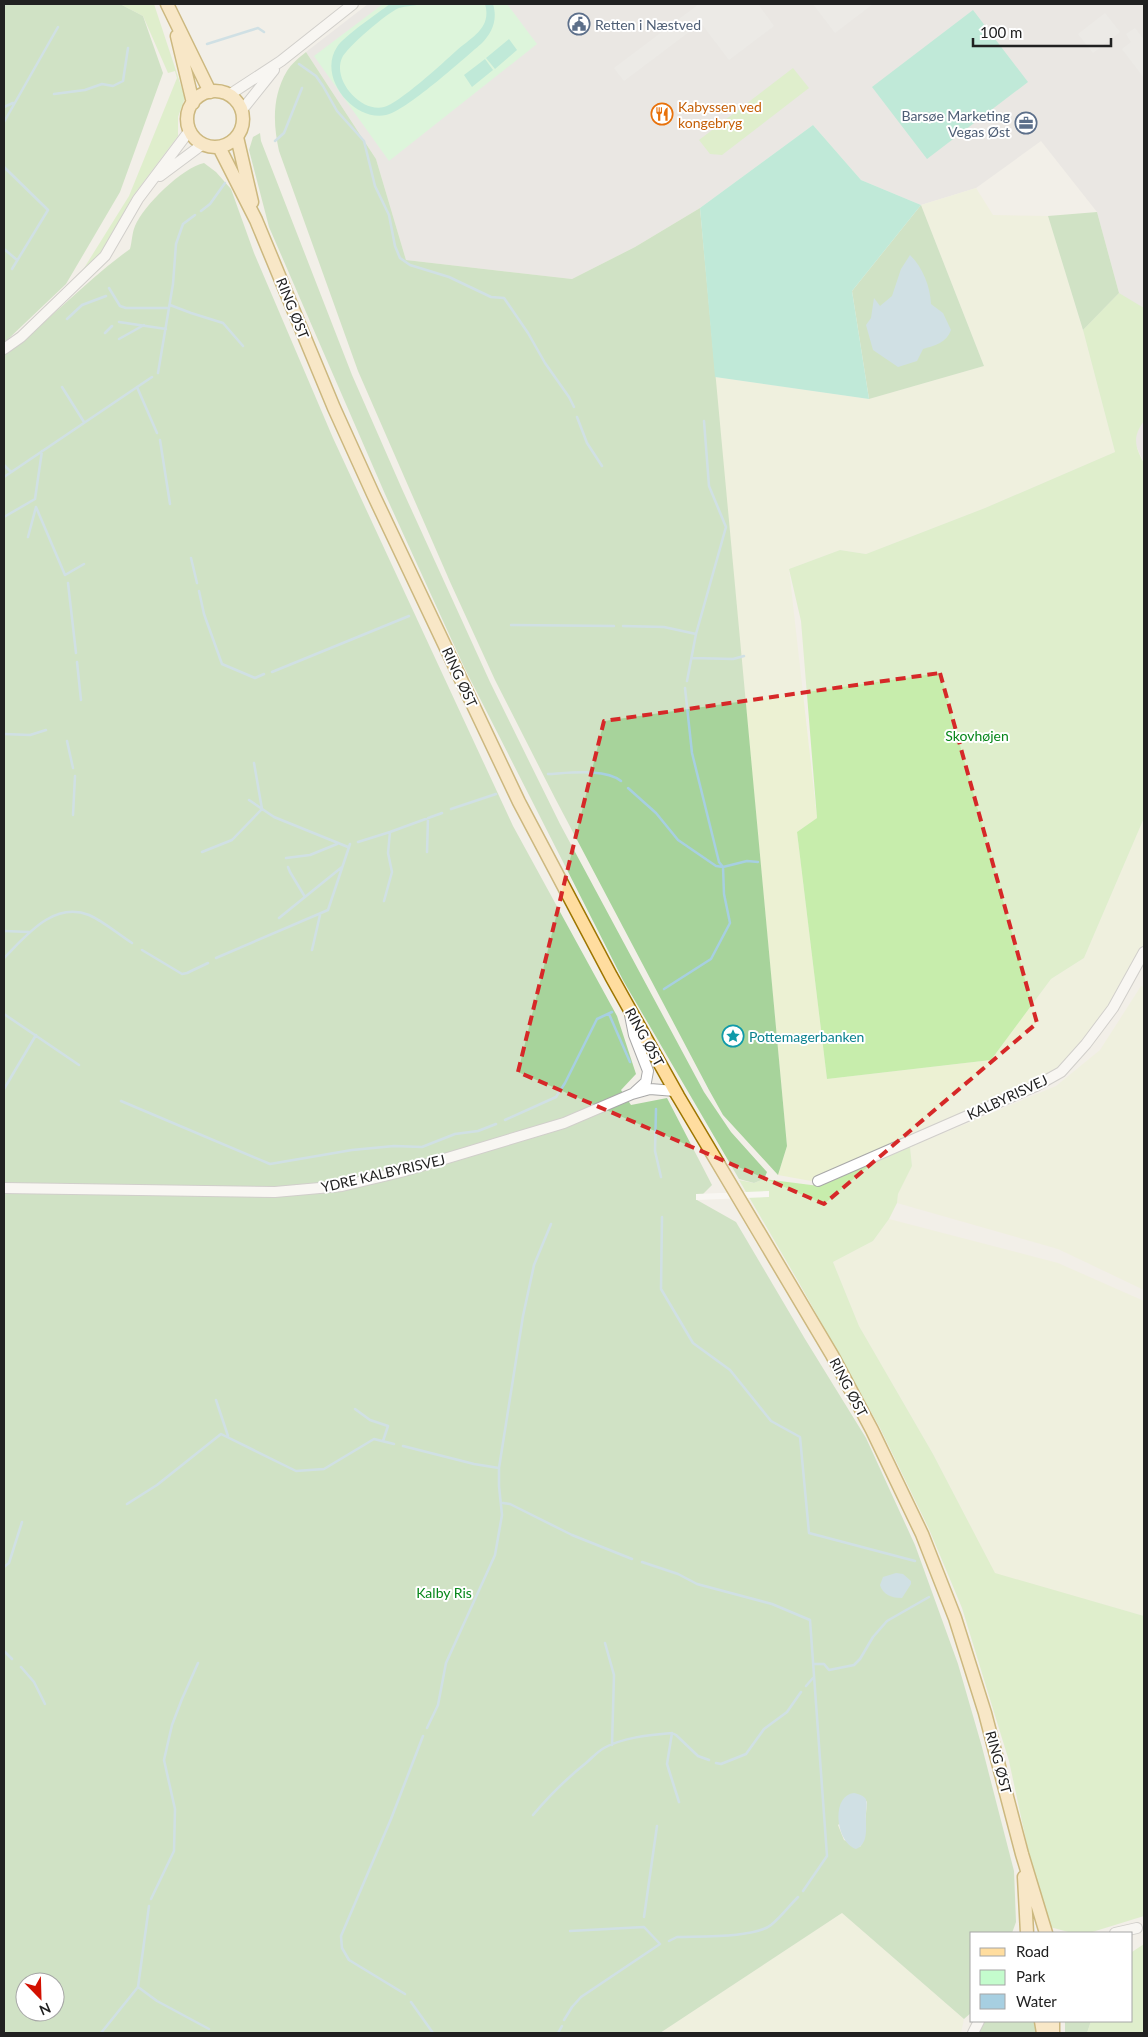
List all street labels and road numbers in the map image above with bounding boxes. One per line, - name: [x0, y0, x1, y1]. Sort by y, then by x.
- street label: RING ØST: [273, 275, 313, 342]
- street label: RING ØST: [439, 644, 482, 710]
- street label: RING ØST: [622, 1005, 668, 1070]
- street label: KALBYRISVEJ: [964, 1071, 1050, 1123]
- street label: YDRE KALBYRISVEJ: [319, 1150, 447, 1196]
- street label: RING ØST: [826, 1355, 872, 1420]
- street label: RING ØST: [982, 1729, 1016, 1796]

